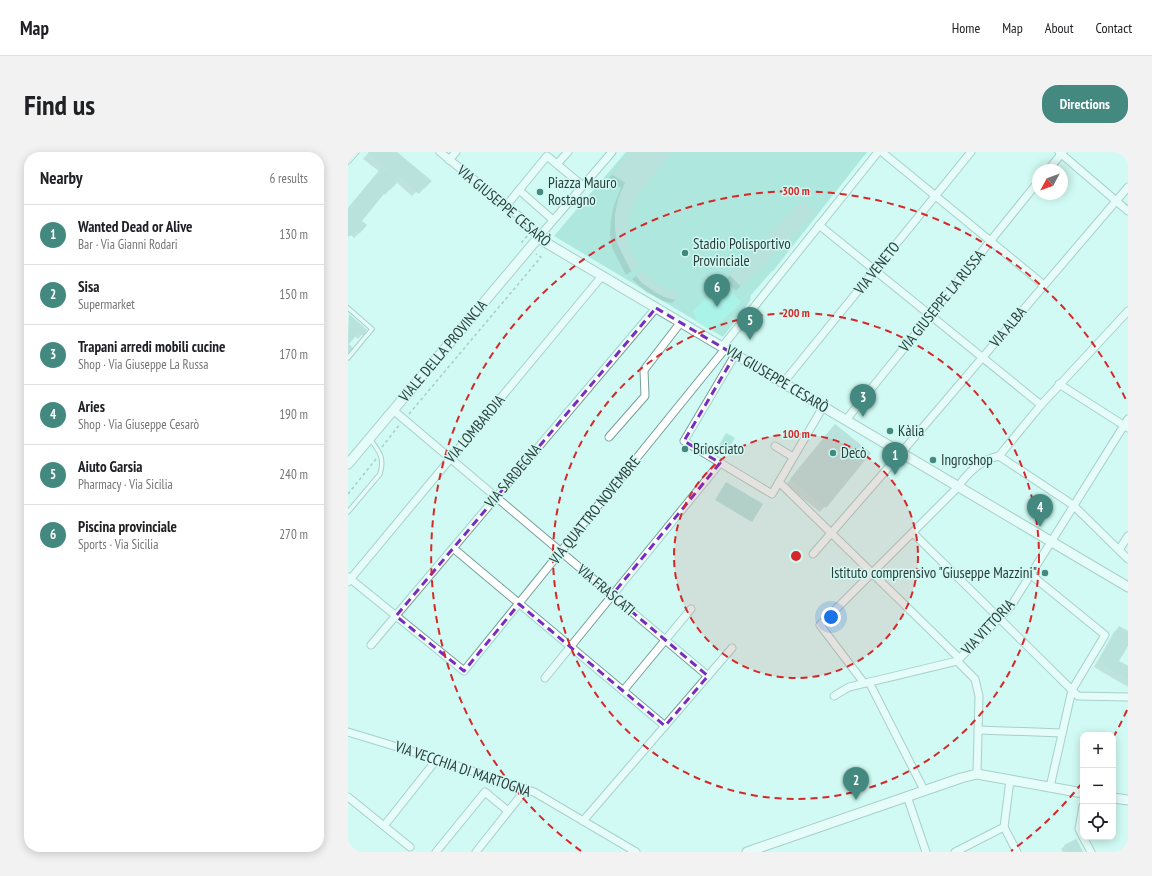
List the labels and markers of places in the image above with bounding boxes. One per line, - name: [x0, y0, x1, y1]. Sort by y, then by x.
- place label: Piazza Mauro Rostagno: [548, 173, 617, 209]
- marker: Piazza Mauro Rostagno: [535, 187, 545, 197]
- place label: Stadio Polisportivo Provinciale: [693, 234, 791, 270]
- marker: Stadio Polisportivo Provinciale: [680, 248, 690, 258]
- pin: 6: [704, 274, 730, 307]
- pin: 5: [737, 307, 763, 340]
- pin: 3: [850, 384, 876, 417]
- place label: Kàlia: [898, 421, 924, 440]
- marker: Kàlia: [885, 426, 895, 436]
- place label: Briosciato: [693, 439, 744, 458]
- pin: 1: [882, 442, 908, 475]
- place label: Decò: [841, 443, 867, 462]
- marker: Briosciato: [680, 444, 690, 454]
- marker: Decò: [828, 448, 838, 458]
- place label: Ingroshop: [941, 450, 993, 469]
- marker: Ingroshop: [928, 455, 938, 465]
- pin: 4: [1027, 494, 1053, 527]
- centre of rings: [789, 549, 803, 563]
- place label: Istituto comprensivo "Giuseppe Mazzini": [831, 563, 1037, 582]
- marker: Istituto comprensivo "Giuseppe Mazzini": [1040, 568, 1050, 578]
- pin: 2: [843, 767, 869, 800]

